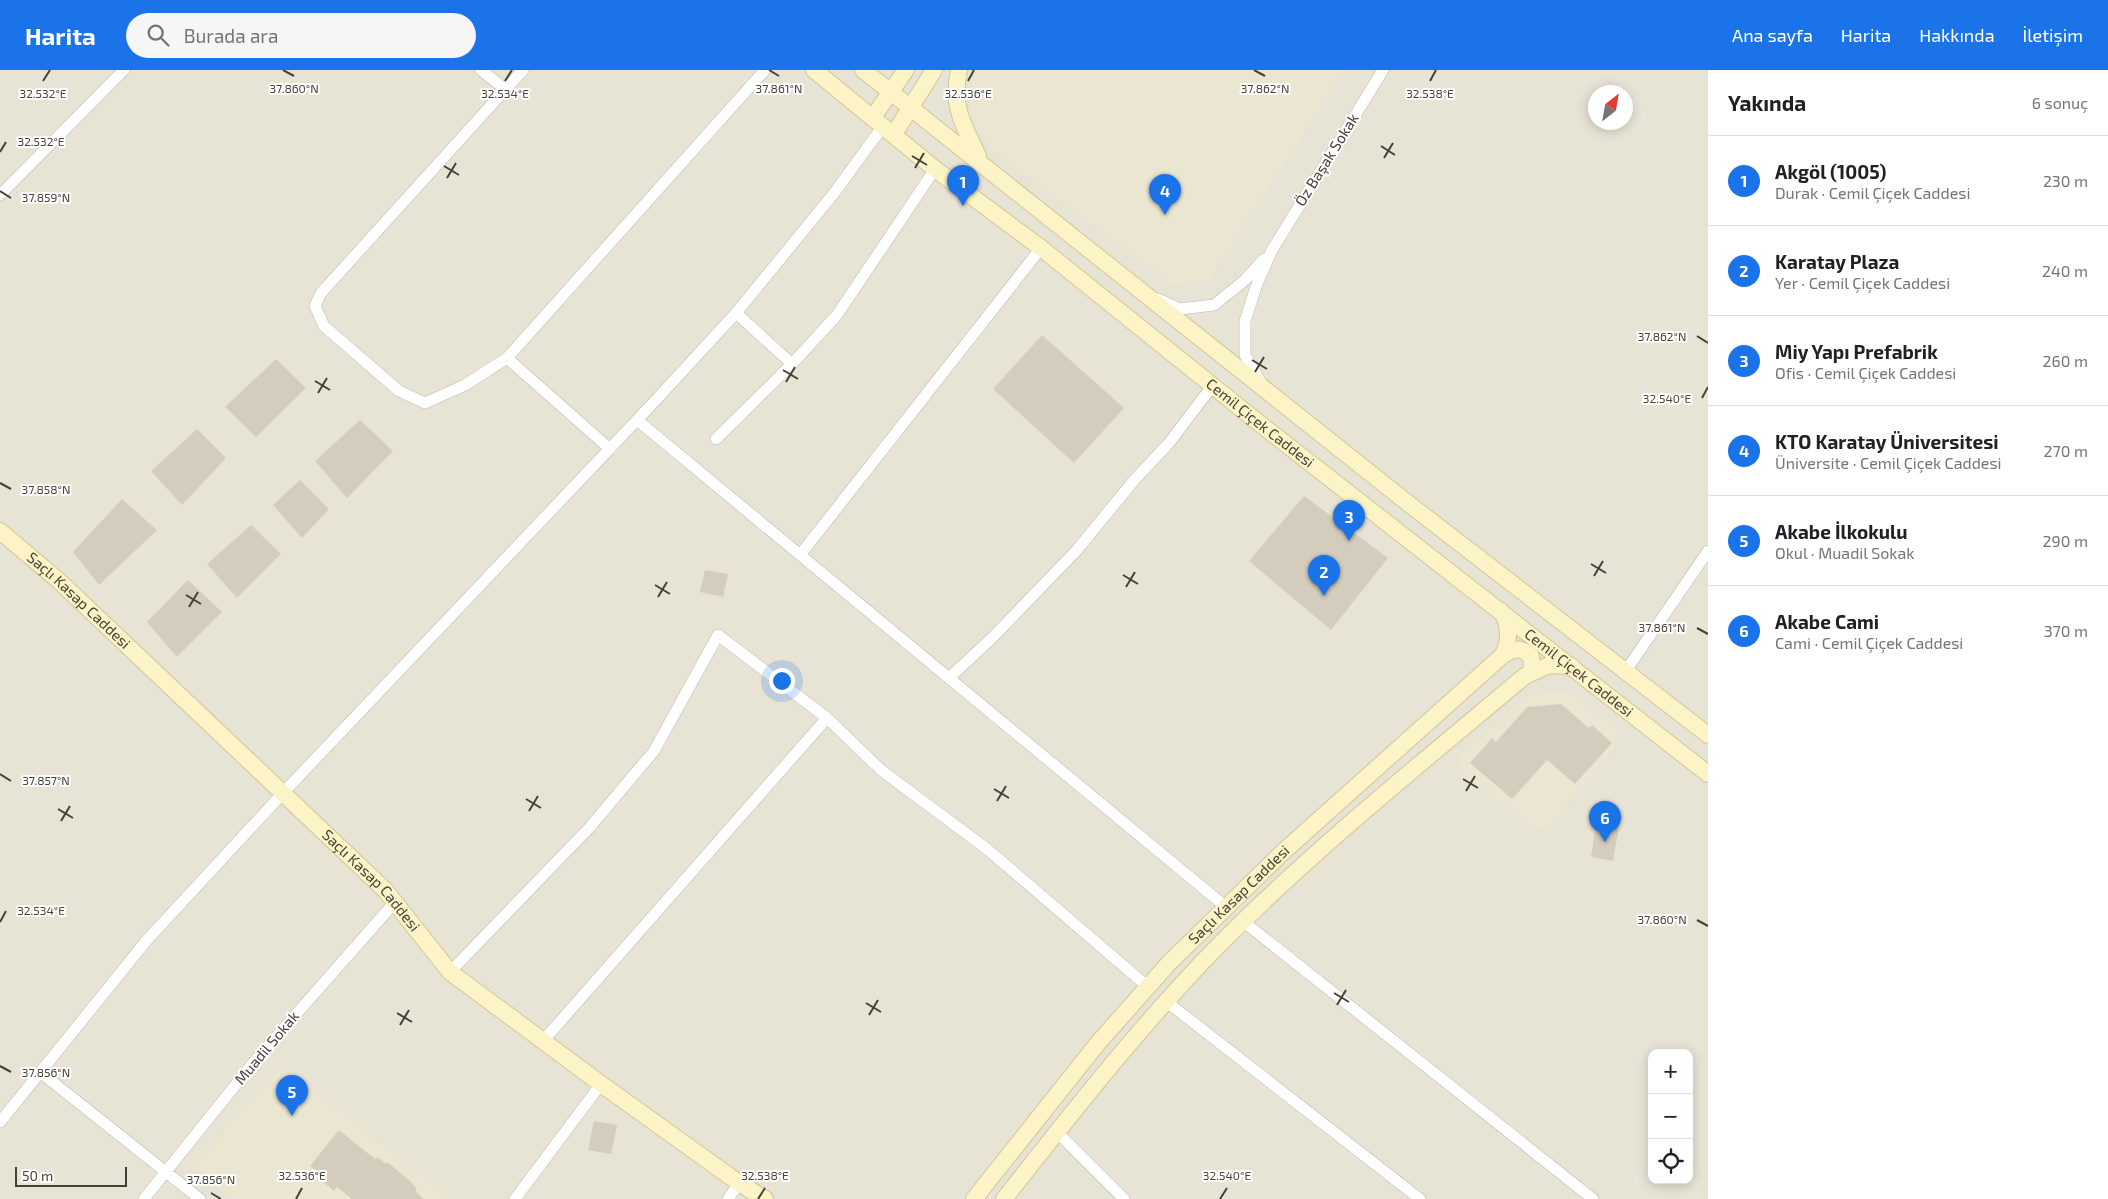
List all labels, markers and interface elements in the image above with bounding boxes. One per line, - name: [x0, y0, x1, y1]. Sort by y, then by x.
- search box: [126, 13, 476, 58]
- text: Harita: [25, 21, 96, 50]
- icon: search: [144, 21, 172, 49]
- text: Burada ara: [184, 24, 278, 47]
- text: Ana sayfa: [1732, 24, 1813, 46]
- text: Harita: [1841, 24, 1891, 46]
- text: Hakkında: [1919, 24, 1995, 46]
- text: İletişim: [2023, 24, 2083, 46]
- text: 37.860°N: [269, 81, 319, 95]
- text: 37.861°N: [756, 81, 802, 95]
- text: 37.862°N: [1241, 81, 1289, 95]
- north arrow: [1588, 85, 1633, 130]
- text: 32.532°E: [19, 86, 67, 100]
- text: 32.534°E: [481, 86, 529, 100]
- text: 32.536°E: [944, 86, 992, 100]
- text: 32.538°E: [1406, 86, 1454, 100]
- text: Yakında: [1728, 90, 1806, 115]
- text: 6 sonuç: [2032, 93, 2088, 112]
- street label: Öz Başak Sokak: [1291, 110, 1363, 210]
- text: 32.532°E: [17, 134, 65, 148]
- text: Akgöl (1005): [1775, 160, 1886, 183]
- pin: 1: [947, 165, 979, 206]
- text: 1: [1741, 171, 1747, 190]
- text: 230 m: [2043, 171, 2088, 190]
- pin: 4: [1149, 174, 1181, 215]
- text: Durak · Cemil Çiçek Caddesi: [1775, 183, 1970, 202]
- text: 37.859°N: [22, 190, 70, 204]
- text: Karatay Plaza: [1775, 250, 1899, 273]
- text: 2: [1739, 261, 1749, 280]
- text: 240 m: [2042, 261, 2088, 280]
- text: Yer · Cemil Çiçek Caddesi: [1775, 273, 1950, 292]
- text: 37.862°N: [1638, 329, 1686, 343]
- text: Miy Yapı Prefabrik: [1775, 340, 1938, 363]
- text: 3: [1739, 351, 1749, 370]
- text: 260 m: [2043, 351, 2088, 370]
- text: Ofis · Cemil Çiçek Caddesi: [1775, 363, 1956, 382]
- street label: Cemil Çiçek Caddesi: [1203, 374, 1318, 471]
- text: 32.540°E: [1643, 391, 1691, 405]
- text: KTO Karatay Üniversitesi: [1775, 430, 1999, 453]
- text: 4: [1739, 441, 1749, 460]
- text: 270 m: [2044, 441, 2088, 460]
- text: Üniversite · Cemil Çiçek Caddesi: [1775, 453, 2002, 472]
- text: 37.858°N: [22, 482, 70, 496]
- pin: 3: [1333, 500, 1365, 541]
- text: Akabe İlkokulu: [1775, 520, 1908, 543]
- text: 5: [1740, 531, 1748, 550]
- text: 290 m: [2043, 531, 2088, 550]
- text: Okul · Muadil Sokak: [1775, 543, 1914, 562]
- street label: Saçlı Kasap Caddesi: [24, 548, 135, 652]
- pin: 2: [1308, 555, 1340, 596]
- text: Akabe Cami: [1775, 610, 1879, 633]
- text: 37.861°N: [1639, 620, 1685, 634]
- text: 6: [1739, 621, 1749, 640]
- text: 370 m: [2044, 621, 2088, 640]
- street label: Cemil Çiçek Caddesi: [1522, 624, 1637, 720]
- text: Cami · Cemil Çiçek Caddesi: [1775, 633, 1963, 652]
- your location: [769, 668, 795, 694]
- text: 37.857°N: [22, 773, 70, 787]
- pin: 6: [1589, 801, 1621, 842]
- street label: Saçlı Kasap Caddesi: [319, 825, 424, 935]
- street label: Saçlı Kasap Caddesi: [1184, 841, 1293, 947]
- text: 32.534°E: [17, 903, 65, 917]
- text: 37.860°N: [1637, 912, 1687, 926]
- street label: Muadil Sokak: [230, 1007, 302, 1088]
- map controls: [1648, 1049, 1693, 1184]
- button: +: [1648, 1049, 1693, 1094]
- text: 37.856°N: [22, 1065, 70, 1079]
- pin: 5: [276, 1075, 308, 1116]
- button: −: [1648, 1094, 1693, 1139]
- button: locate: [1648, 1139, 1693, 1184]
- scale bar: [15, 1164, 128, 1187]
- text: 50 m: [22, 1167, 53, 1184]
- text: 32.536°E: [278, 1168, 326, 1182]
- text: 32.538°E: [741, 1168, 789, 1182]
- text: 32.540°E: [1203, 1168, 1251, 1182]
- text: 37.856°N: [187, 1172, 235, 1186]

